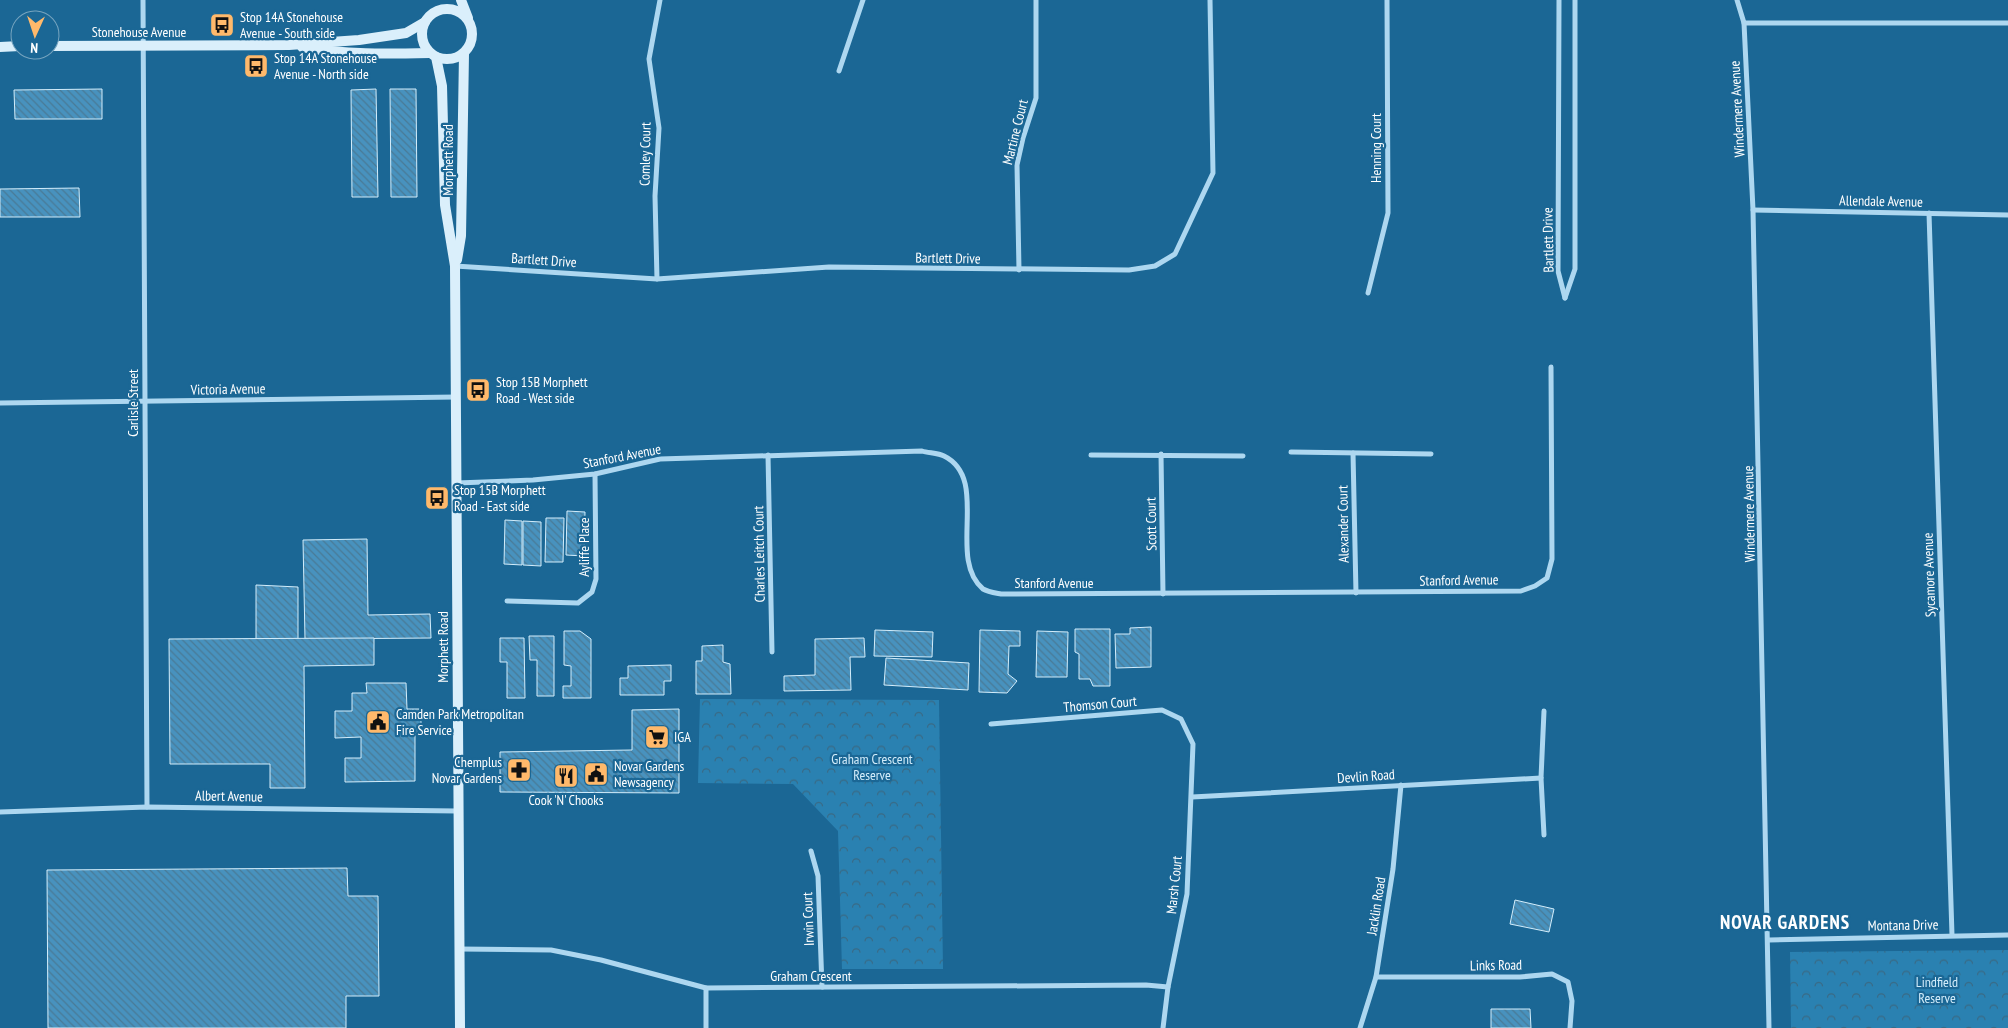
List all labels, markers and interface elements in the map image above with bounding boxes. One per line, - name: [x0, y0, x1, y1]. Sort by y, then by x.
- place label: Stop 14A Stonehouse Avenue - South side: [240, 8, 343, 42]
- north arrow: [10, 10, 60, 60]
- bus stop icon: Stop 14A Stonehouse Avenue - South side: [209, 12, 235, 38]
- street label: Stonehouse Avenue: [92, 23, 186, 41]
- text: N: [30, 39, 39, 57]
- place label: Stop 14A Stonehouse Avenue - North side: [274, 49, 377, 83]
- bus stop icon: Stop 14A Stonehouse Avenue - North side: [243, 53, 269, 79]
- street label: Windermere Avenue: [1725, 60, 1749, 158]
- street label: Martine Court: [998, 97, 1032, 167]
- street label: Henning Court: [1367, 113, 1385, 183]
- street label: Comley Court: [635, 122, 655, 186]
- street label: Morphett Road: [439, 124, 457, 196]
- street label: Allendale Avenue: [1839, 191, 1923, 211]
- street label: Bartlett Drive: [1538, 207, 1558, 273]
- street label: Bartlett Drive: [915, 248, 981, 268]
- street label: Bartlett Drive: [511, 249, 577, 271]
- street label: Carlisle Street: [124, 369, 142, 437]
- place label: Stop 15B Morphett Road - West side: [496, 373, 588, 407]
- bus stop icon: Stop 15B Morphett Road - West side: [465, 377, 491, 403]
- street label: Victoria Avenue: [189, 379, 266, 399]
- street label: Stanford Avenue: [581, 440, 663, 472]
- street label: Windermere Avenue: [1739, 465, 1759, 563]
- place label: Stop 15B Morphett Road - East side: [454, 481, 546, 515]
- bus stop icon: Stop 15B Morphett Road - East side: [424, 485, 450, 511]
- street label: Alexander Court: [1333, 485, 1353, 563]
- street label: Scott Court: [1142, 497, 1160, 551]
- street label: Charles Leitch Court: [749, 505, 769, 603]
- street label: Ayliffe Place: [575, 517, 593, 577]
- street label: Sycamore Avenue: [1919, 532, 1939, 618]
- street label: Stanford Avenue: [1419, 570, 1499, 590]
- street label: Stanford Avenue: [1014, 574, 1094, 592]
- street label: Morphett Road: [434, 611, 452, 683]
- street label: Thomson Court: [1063, 692, 1138, 716]
- place label: Camden Park Metropolitan Fire Service: [396, 705, 524, 739]
- public building icon: Camden Park Metropolitan Fire Service: [365, 709, 391, 735]
- supermarket icon: IGA: [644, 724, 670, 750]
- place label: IGA: [674, 728, 691, 746]
- park label: Graham Crescent Reserve: [831, 750, 913, 784]
- place label: Chemplus Novar Gardens: [432, 753, 502, 787]
- pharmacy icon: Chemplus Novar Gardens: [506, 757, 532, 783]
- place label: Novar Gardens Newsagency: [614, 757, 685, 791]
- public building icon: Novar Gardens Newsagency: [583, 761, 609, 787]
- restaurant icon: Cook 'N' Chooks: [553, 763, 579, 789]
- street label: Devlin Road: [1337, 765, 1395, 787]
- street label: Albert Avenue: [195, 786, 263, 806]
- place label: Cook 'N' Chooks: [529, 791, 604, 809]
- street label: Marsh Court: [1162, 855, 1186, 915]
- street label: Jacklin Road: [1362, 876, 1389, 937]
- street label: Irwin Court: [798, 892, 818, 946]
- district label: NOVAR GARDENS: [1720, 910, 1850, 934]
- street label: Montana Drive: [1867, 915, 1939, 935]
- street label: Links Road: [1470, 956, 1522, 974]
- street label: Graham Crescent: [770, 967, 852, 985]
- park label: Lindfield Reserve: [1916, 973, 1958, 1007]

